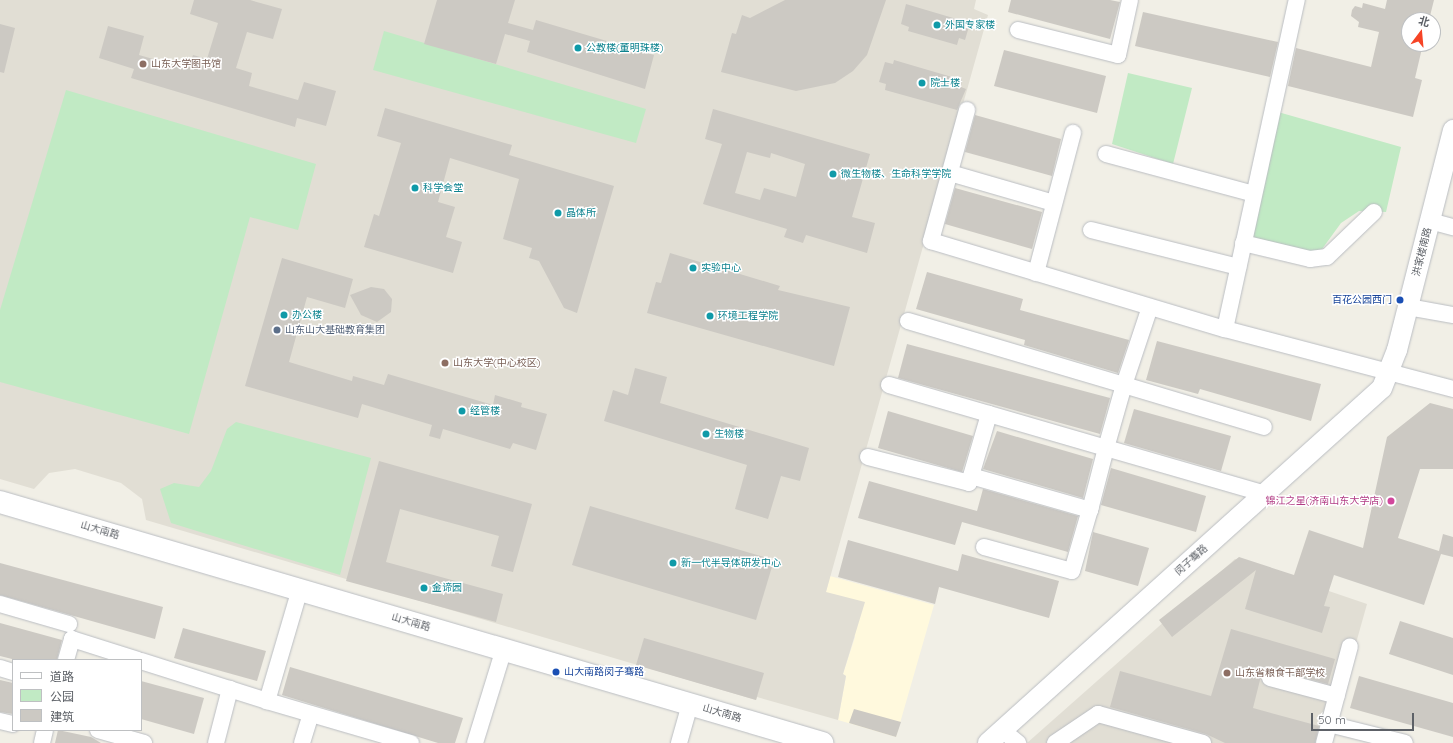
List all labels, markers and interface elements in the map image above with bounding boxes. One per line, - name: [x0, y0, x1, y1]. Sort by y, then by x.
- north arrow: [1401, 12, 1441, 52]
- text: 北: [1417, 13, 1431, 30]
- place label: 外国专家楼: [945, 19, 995, 31]
- marker: 外国专家楼: [932, 20, 942, 30]
- place label: 公教楼(董明珠楼): [586, 42, 663, 54]
- marker: 公教楼(董明珠楼): [573, 43, 583, 53]
- place label: 山东大学图书馆: [151, 58, 221, 70]
- marker: 山东大学图书馆: [138, 59, 148, 69]
- place label: 院士楼: [930, 77, 960, 89]
- marker: 院士楼: [917, 78, 927, 88]
- place label: 微生物楼、生命科学学院: [841, 168, 951, 180]
- marker: 微生物楼、生命科学学院: [828, 169, 838, 179]
- place label: 科学会堂: [423, 182, 463, 194]
- marker: 科学会堂: [410, 183, 420, 193]
- place label: 晶体所: [566, 207, 596, 219]
- marker: 晶体所: [553, 208, 563, 218]
- street label: 洪家楼南路: [1410, 226, 1434, 278]
- place label: 实验中心: [701, 262, 741, 274]
- marker: 实验中心: [688, 263, 698, 273]
- place label: 百花公园西门: [1332, 294, 1392, 306]
- marker: 百花公园西门: [1395, 295, 1405, 305]
- place label: 办公楼: [292, 309, 322, 321]
- marker: 办公楼: [279, 310, 289, 320]
- place label: 环境工程学院: [718, 310, 778, 322]
- marker: 环境工程学院: [705, 311, 715, 321]
- place label: 山东山大基础教育集团: [285, 324, 385, 336]
- marker: 山东山大基础教育集团: [272, 325, 282, 335]
- place label: 山东大学(中心校区): [453, 357, 540, 369]
- marker: 山东大学(中心校区): [440, 358, 450, 368]
- place label: 经管楼: [470, 405, 500, 417]
- marker: 经管楼: [457, 406, 467, 416]
- place label: 生物楼: [714, 428, 744, 440]
- marker: 生物楼: [701, 429, 711, 439]
- place label: 锦江之星(济南山东大学店): [1266, 495, 1383, 507]
- marker: 锦江之星(济南山东大学店): [1386, 496, 1396, 506]
- street label: 山大南路: [79, 519, 121, 541]
- street label: 闵子骞路: [1172, 542, 1210, 578]
- place label: 新一代半导体研发中心: [681, 557, 781, 569]
- marker: 新一代半导体研发中心: [668, 558, 678, 568]
- place label: 金谛园: [432, 582, 462, 594]
- marker: 金谛园: [419, 583, 429, 593]
- street label: 山大南路: [390, 611, 432, 633]
- legend: [12, 659, 142, 731]
- place label: 山大南路闵子骞路: [564, 666, 644, 678]
- marker: 山大南路闵子骞路: [551, 667, 561, 677]
- place label: 山东省粮食干部学校: [1235, 667, 1325, 679]
- marker: 山东省粮食干部学校: [1222, 668, 1232, 678]
- text: 道路: [50, 669, 74, 684]
- text: 公园: [50, 689, 74, 704]
- street label: 山大南路: [701, 702, 743, 724]
- scale bar: [1313, 705, 1416, 731]
- text: 建筑: [50, 709, 74, 724]
- text: 50 m: [1318, 712, 1346, 727]

